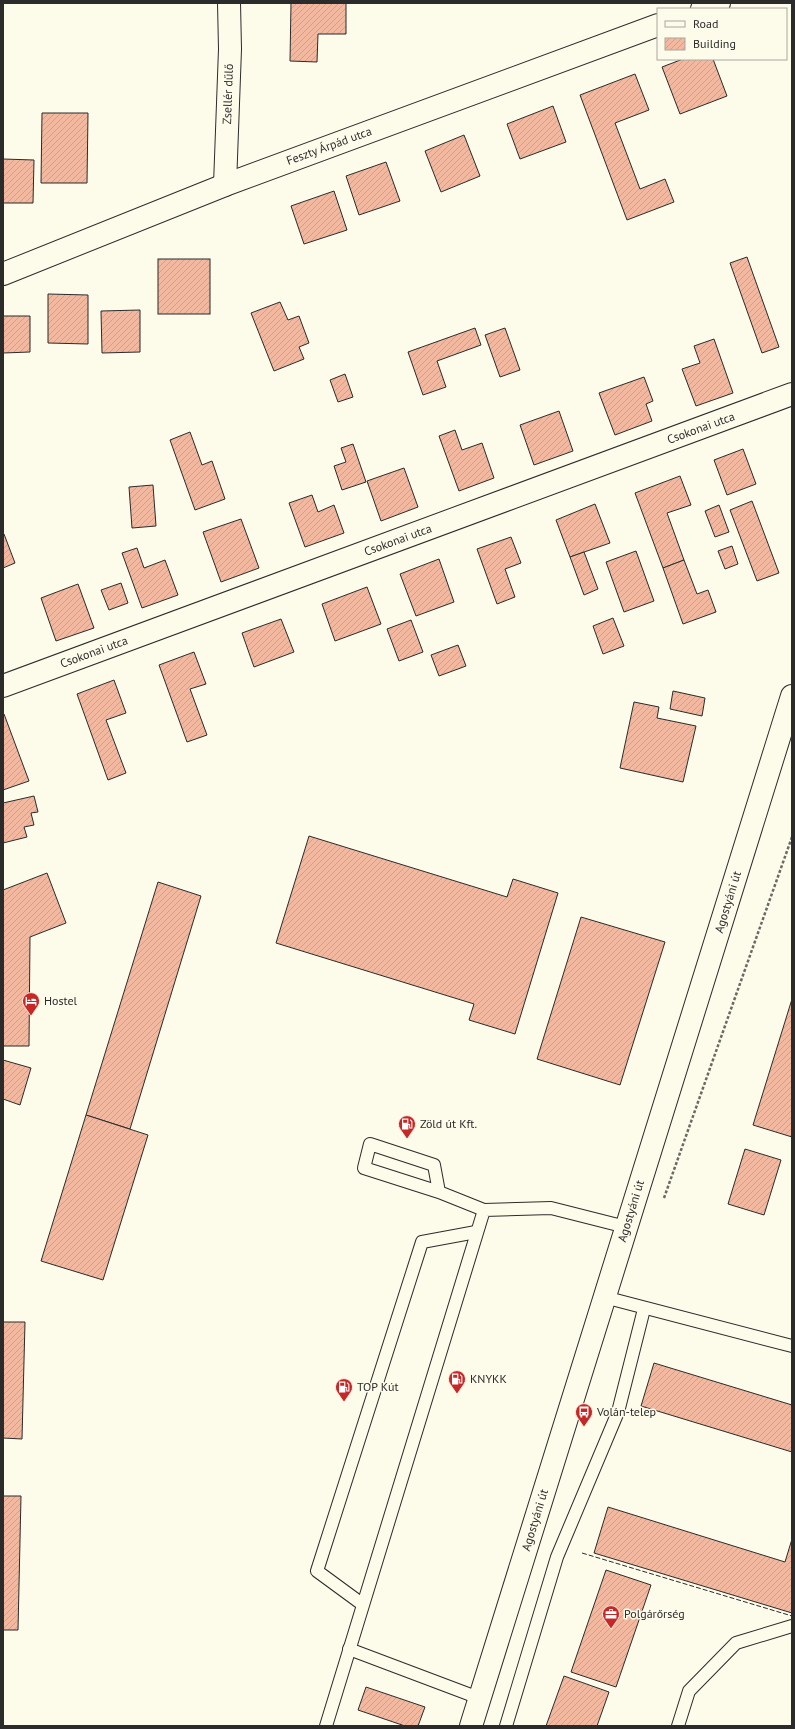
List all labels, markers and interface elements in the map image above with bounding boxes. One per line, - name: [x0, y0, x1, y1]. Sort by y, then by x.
- legend: [657, 8, 787, 60]
- text: Road: [693, 16, 718, 31]
- text: Building: [693, 36, 736, 51]
- street label: Zsellér dűlő: [219, 63, 236, 125]
- street label: Feszty Árpád utca: [284, 123, 374, 168]
- street label: Csokonai utca: [665, 408, 737, 447]
- street label: Csokonai utca: [362, 520, 434, 559]
- street label: Csokonai utca: [58, 632, 130, 671]
- street label: Agostyáni út: [711, 869, 744, 935]
- hotel icon: Hostel: [21, 991, 41, 1016]
- place label: Hostel: [44, 993, 78, 1008]
- fuel station icon: Zöld út Kft.: [397, 1114, 417, 1139]
- place label: Zöld út Kft.: [420, 1116, 477, 1131]
- street label: Agostyáni út: [614, 1178, 647, 1244]
- fuel station icon: KNYKK: [447, 1369, 467, 1394]
- place label: KNYKK: [470, 1371, 507, 1386]
- fuel station icon: TOP Kút: [334, 1377, 354, 1402]
- place label: TOP Kút: [357, 1379, 399, 1394]
- bus stop icon: Volán-telep: [574, 1402, 594, 1427]
- place label: Volán-telep: [596, 1404, 656, 1419]
- street label: Agostyáni út: [518, 1487, 551, 1553]
- office icon: Polgárőrség: [601, 1604, 621, 1629]
- place label: Polgárőrség: [624, 1606, 685, 1621]

